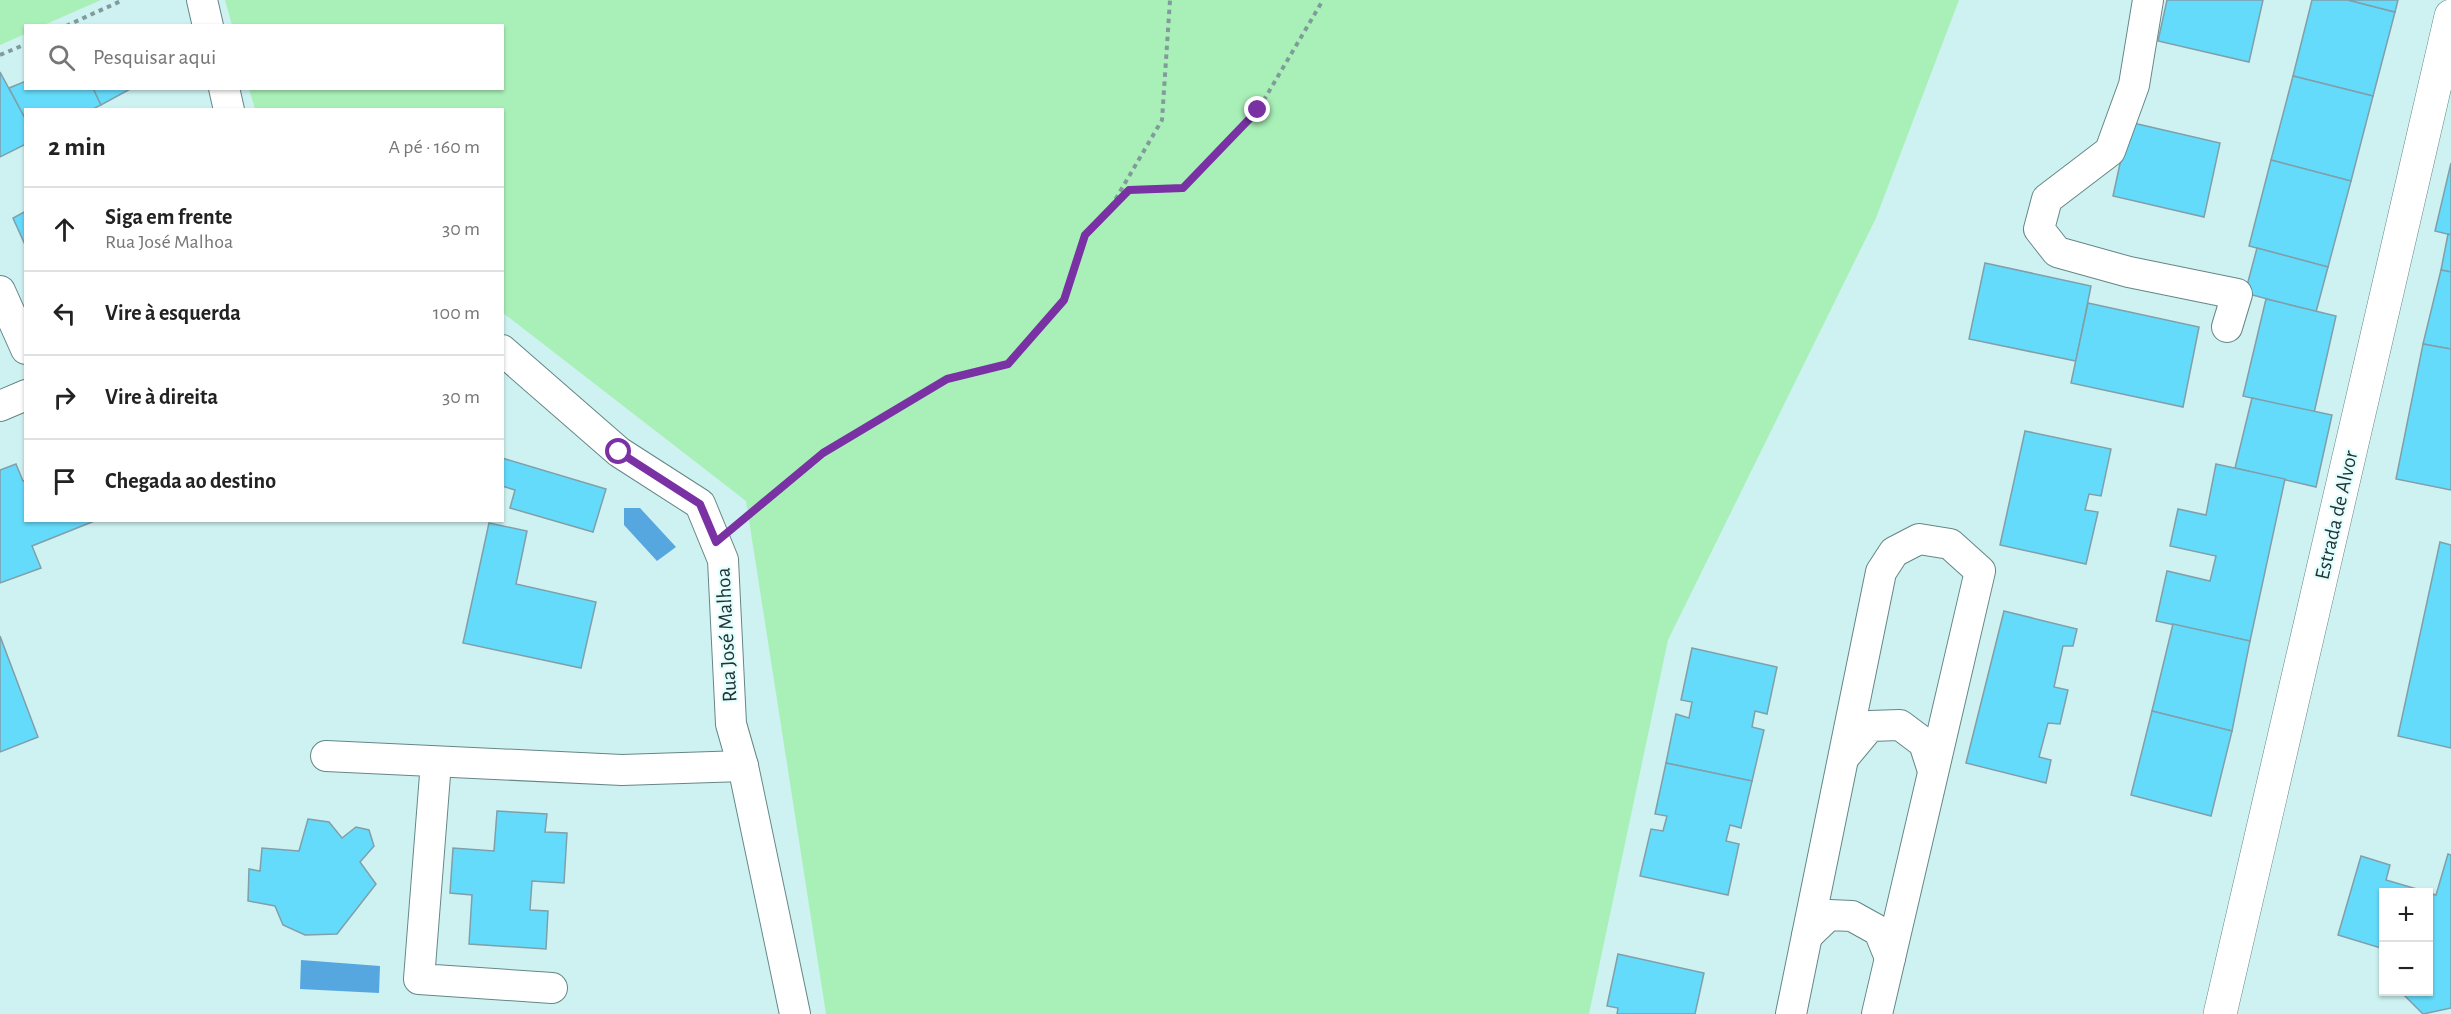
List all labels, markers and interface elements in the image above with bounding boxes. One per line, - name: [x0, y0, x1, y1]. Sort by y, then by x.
- search box: [24, 24, 504, 90]
- icon: search: [45, 41, 78, 74]
- text: Pesquisar aqui: [93, 46, 216, 68]
- route end: [1244, 96, 1270, 122]
- text: 2 min: [48, 134, 106, 160]
- text: A pé · 160 m: [388, 137, 480, 157]
- text: Siga em frente: [105, 206, 232, 228]
- icon: ahead: [48, 213, 81, 246]
- text: 30 m: [442, 219, 480, 239]
- text: Rua José Malhoa: [105, 232, 233, 252]
- icon: left: [48, 297, 81, 330]
- text: Vire à esquerda: [105, 302, 241, 324]
- text: 100 m: [433, 303, 480, 323]
- icon: right: [48, 381, 81, 414]
- text: Vire à direita: [105, 386, 218, 408]
- text: 30 m: [442, 387, 480, 407]
- route start: [605, 438, 631, 464]
- street label: Estrada de Alvor: [2311, 448, 2362, 582]
- icon: arrive: [48, 465, 81, 498]
- text: Chegada ao destino: [105, 470, 276, 492]
- street label: Rua José Malhoa: [712, 567, 741, 703]
- map controls: [2379, 888, 2433, 996]
- button: +: [2379, 888, 2433, 942]
- button: −: [2379, 942, 2433, 996]

